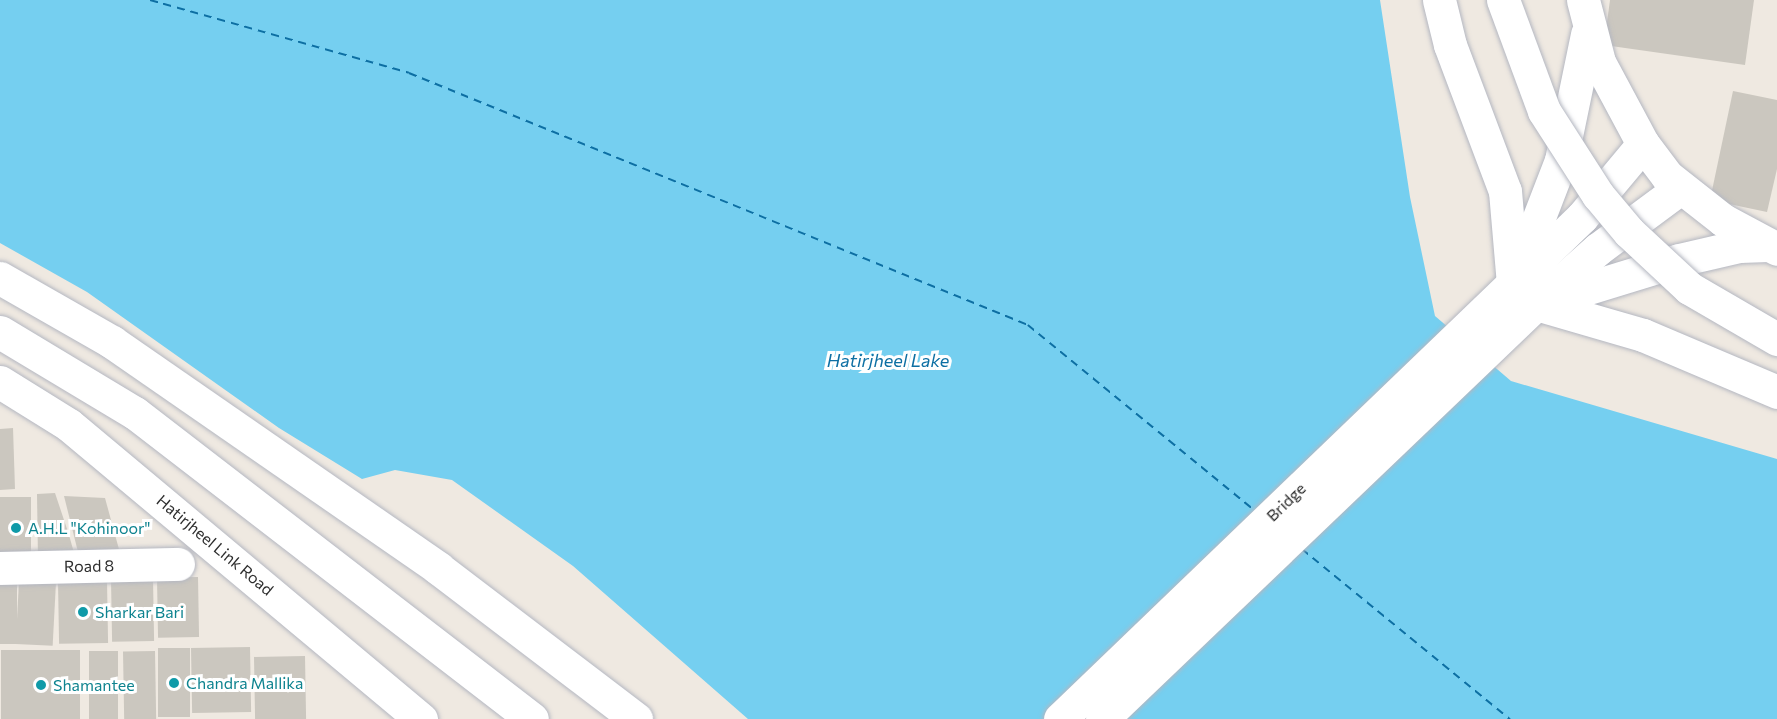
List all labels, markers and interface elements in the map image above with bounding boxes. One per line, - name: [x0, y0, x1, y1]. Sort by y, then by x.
- water label: Hatirjheel Lake: [827, 349, 949, 371]
- street label: Bridge: [1262, 479, 1310, 525]
- street label: Hatirjheel Link Road: [153, 491, 277, 599]
- place label: A.H.L "Kohinoor": [28, 518, 150, 538]
- marker: A.H.L "Kohinoor": [9, 521, 23, 535]
- street label: Road 8: [64, 556, 114, 576]
- place label: Sharkar Bari: [95, 602, 184, 622]
- marker: Sharkar Bari: [76, 605, 90, 619]
- place label: Chandra Mallika: [186, 673, 303, 693]
- place label: Shamantee: [53, 675, 135, 695]
- marker: Chandra Mallika: [167, 676, 181, 690]
- marker: Shamantee: [34, 678, 48, 692]

